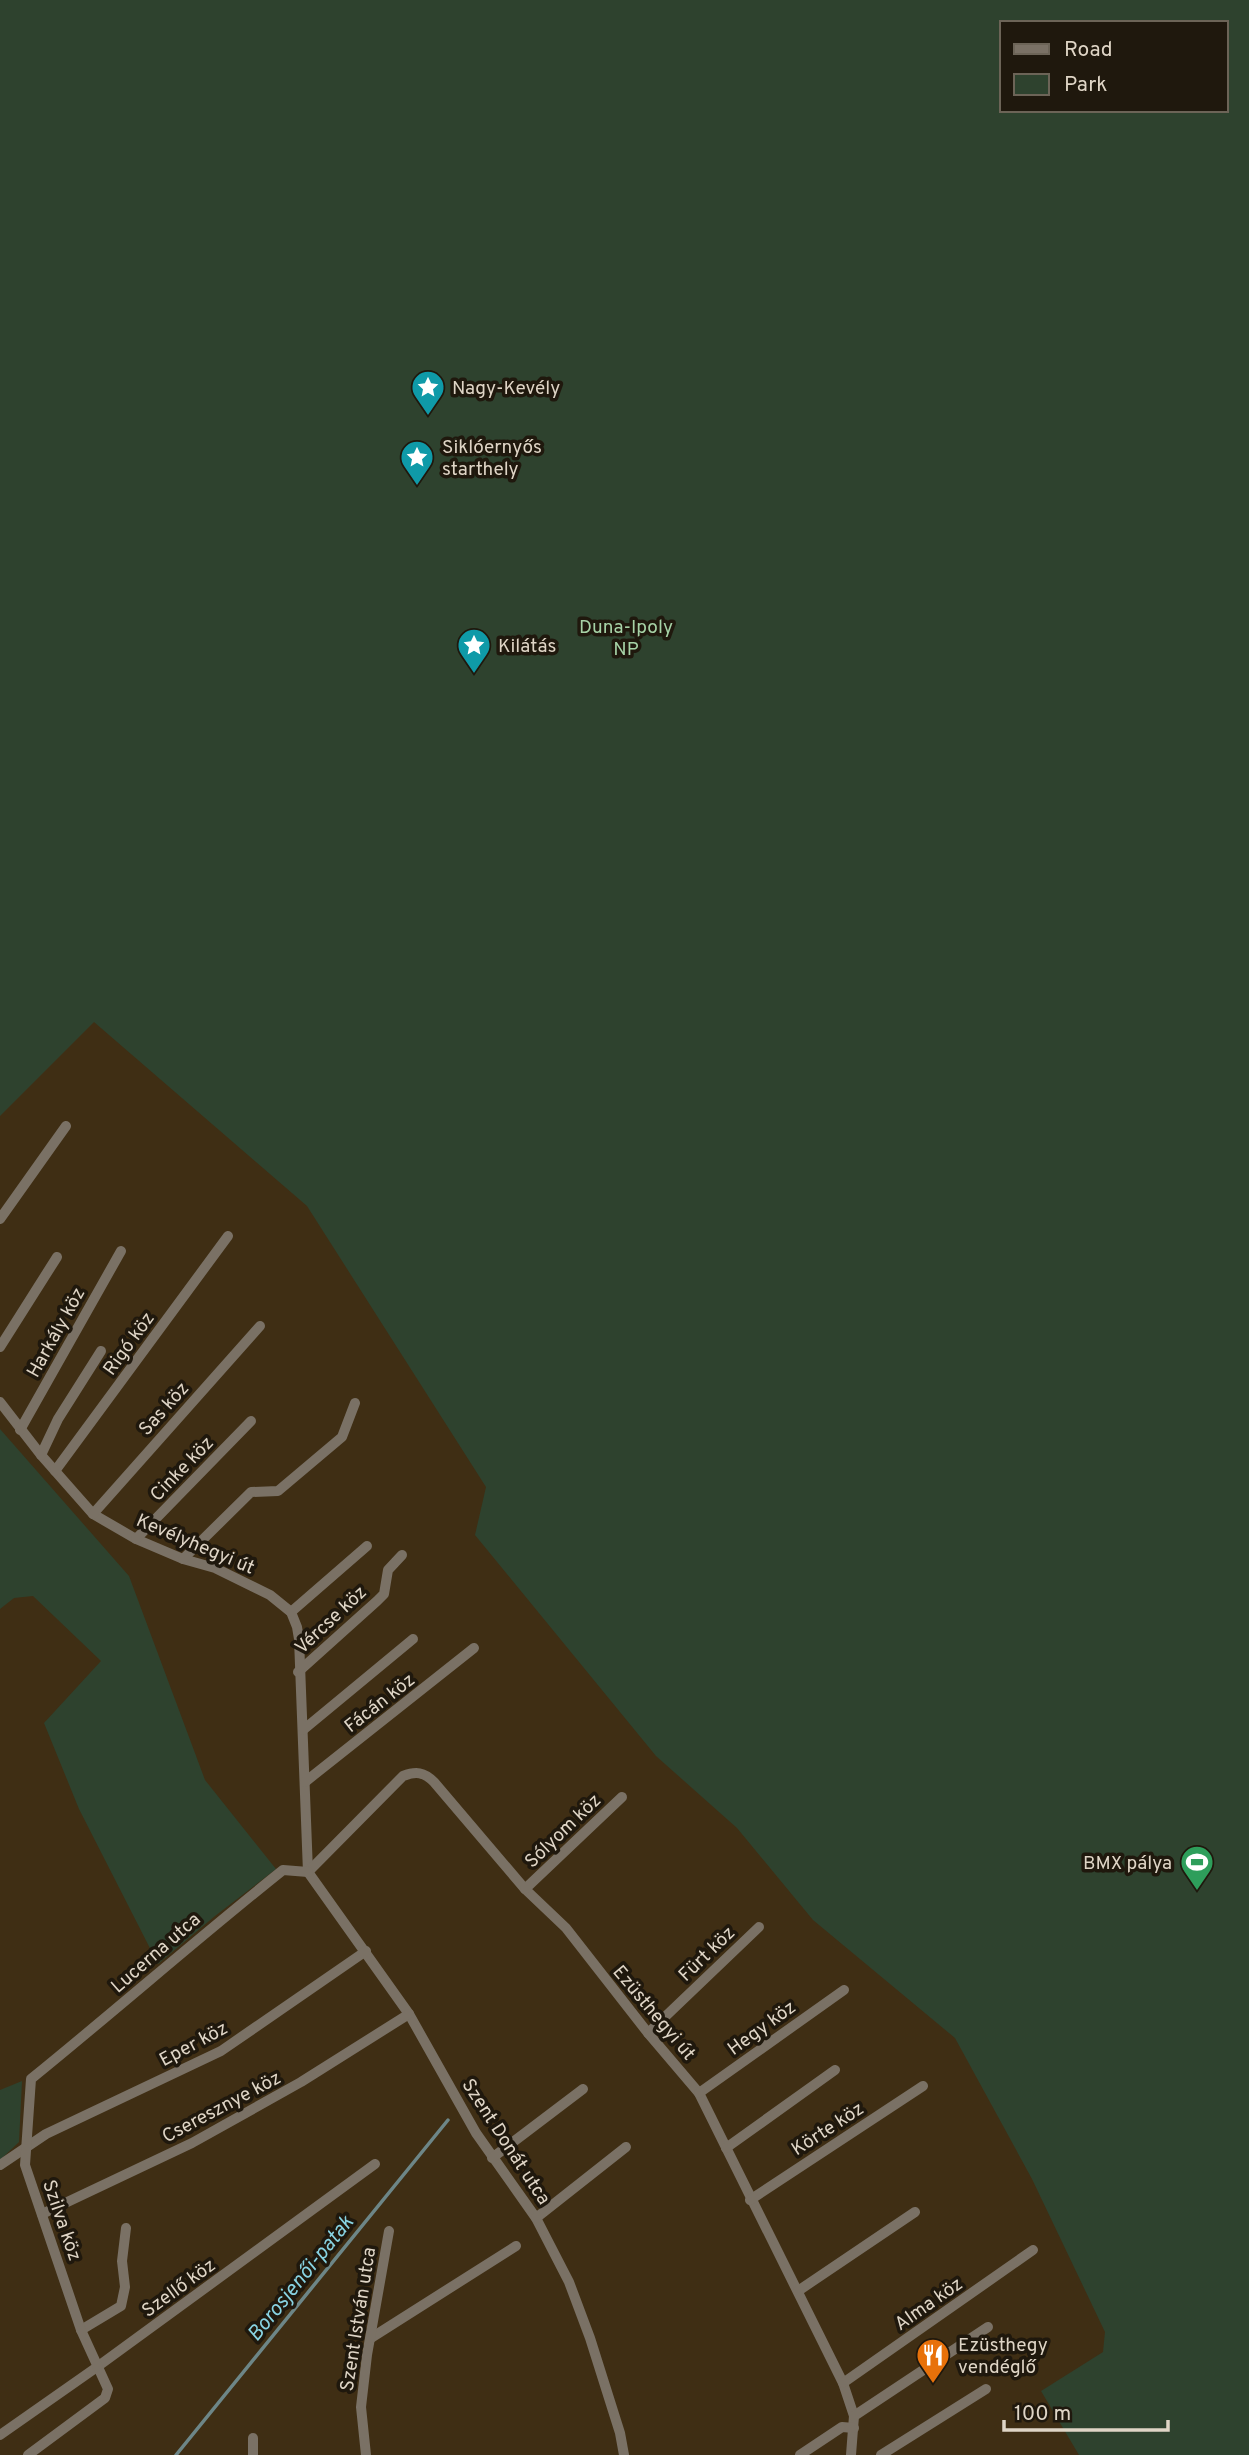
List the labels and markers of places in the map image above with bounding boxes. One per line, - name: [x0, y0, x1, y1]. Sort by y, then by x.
- place icon: Nagy-Kevély: [409, 368, 447, 417]
- place label: Nagy-Kevély: [452, 377, 560, 401]
- place label: Siklóernyős starthely: [442, 436, 542, 482]
- place icon: Siklóernyős starthely: [398, 438, 436, 487]
- place icon: Kilátás: [455, 626, 493, 675]
- place label: Kilátás: [498, 635, 556, 659]
- sports icon: BMX pálya: [1178, 1843, 1216, 1892]
- place label: BMX pálya: [1083, 1852, 1172, 1876]
- place label: Ezüsthegy vendéglő: [958, 2334, 1048, 2380]
- restaurant icon: Ezüsthegy vendéglő: [914, 2336, 952, 2385]

